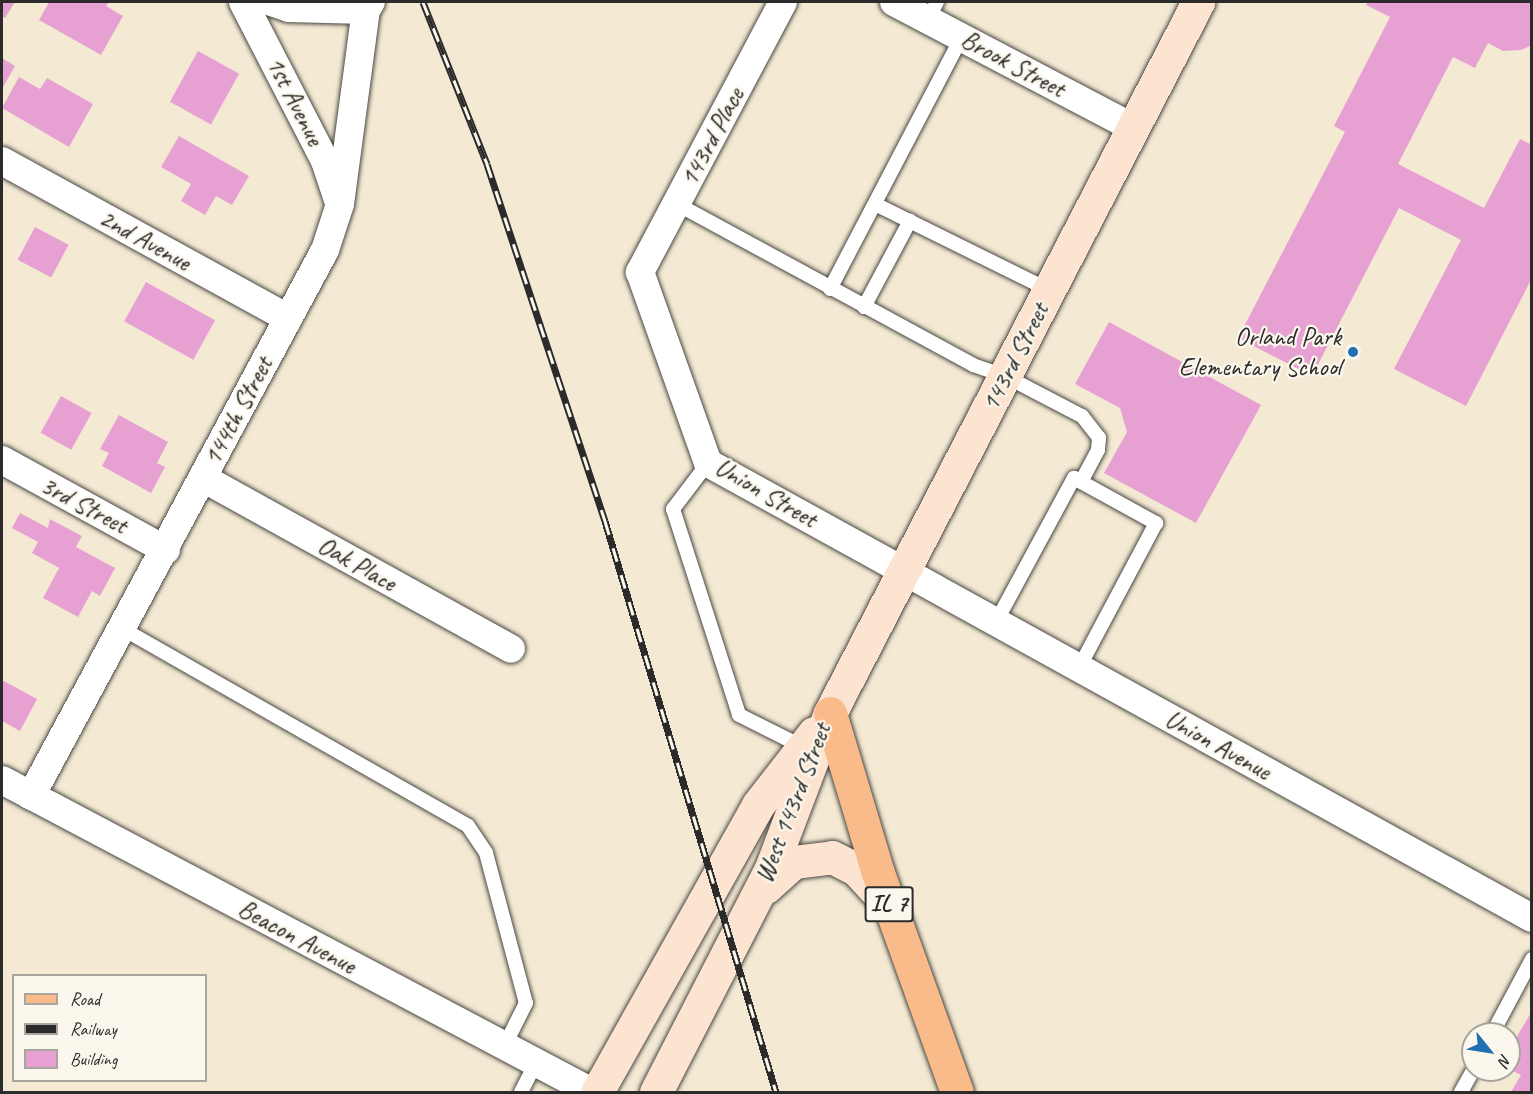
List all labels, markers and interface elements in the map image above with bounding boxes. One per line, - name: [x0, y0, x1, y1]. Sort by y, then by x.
- street label: Brook Street: [956, 24, 1070, 104]
- street label: 1st Avenue: [259, 52, 331, 150]
- street label: 143rd Place: [673, 83, 751, 191]
- street label: 2nd Avenue: [94, 202, 196, 278]
- street label: 143rd Street: [974, 298, 1056, 416]
- place label: Orland Park Elementary School: [1179, 321, 1341, 382]
- marker: Orland Park Elementary School: [1346, 345, 1360, 359]
- street label: 144th Street: [196, 351, 280, 471]
- street label: Union Street: [709, 451, 823, 535]
- street label: 3rd Street: [35, 469, 133, 541]
- street label: Oak Place: [312, 530, 402, 598]
- street label: Union Avenue: [1160, 703, 1276, 787]
- street label: West 143rd Street: [748, 719, 838, 887]
- road number: IL 7: [864, 883, 914, 925]
- street label: Beacon Avenue: [233, 893, 361, 981]
- legend: [12, 974, 207, 1082]
- text: Road: [70, 988, 100, 1010]
- text: Railway: [70, 1018, 117, 1040]
- north arrow: [1461, 1022, 1521, 1082]
- text: Building: [70, 1048, 117, 1070]
- text: N: [1494, 1051, 1516, 1069]

